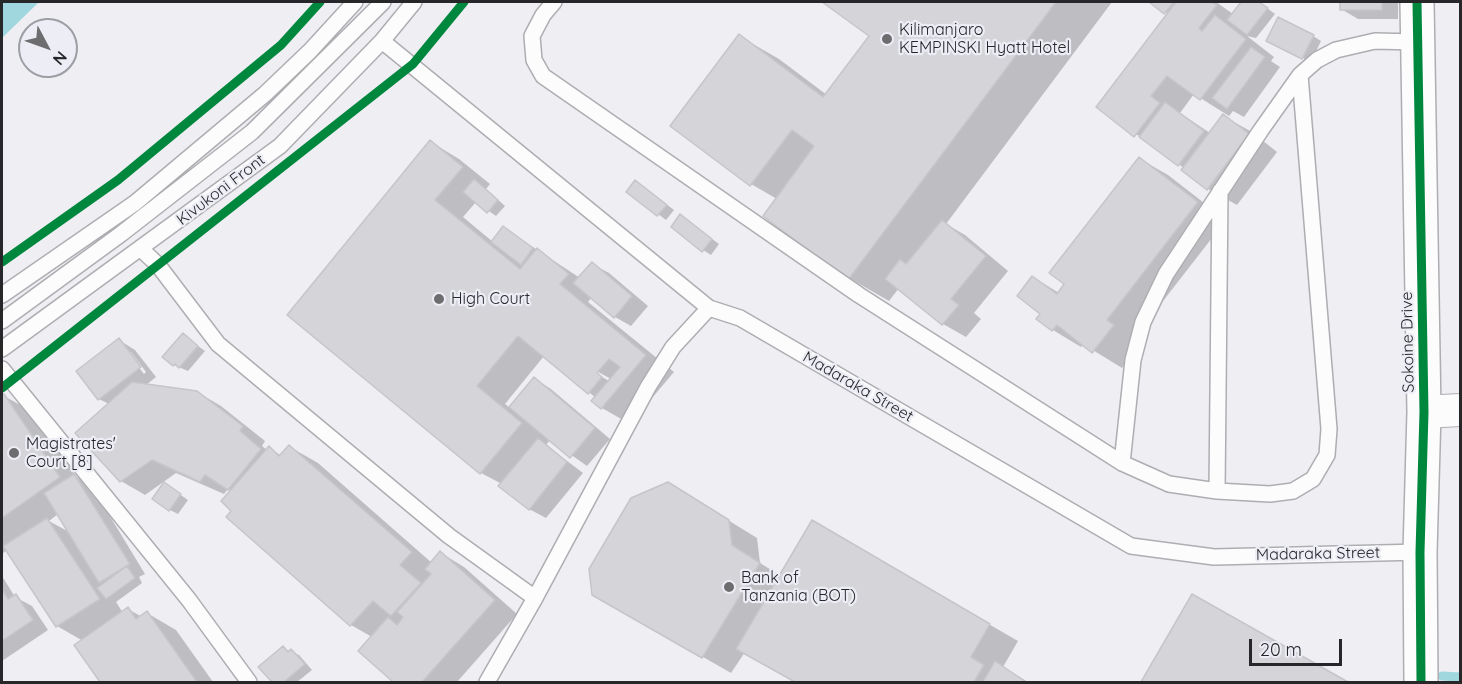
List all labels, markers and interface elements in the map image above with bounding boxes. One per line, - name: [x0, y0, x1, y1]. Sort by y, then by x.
- north arrow: [18, 18, 78, 78]
- place label: Kilimanjaro KEMPINSKI Hyatt Hotel: [899, 20, 1070, 58]
- marker: Kilimanjaro KEMPINSKI Hyatt Hotel: [880, 32, 894, 46]
- text: N: [49, 47, 71, 69]
- street label: Kivukoni Front: [173, 151, 269, 229]
- place label: High Court: [451, 289, 530, 309]
- street label: Sokoine Drive: [1398, 291, 1418, 393]
- marker: High Court: [432, 292, 446, 306]
- street label: Madaraka Street: [799, 348, 917, 426]
- place label: Magistrates' Court [8]: [26, 434, 116, 472]
- marker: Magistrates' Court [8]: [7, 446, 21, 460]
- street label: Madaraka Street: [1256, 543, 1380, 565]
- place label: Bank of Tanzania (BOT): [741, 568, 856, 606]
- marker: Bank of Tanzania (BOT): [722, 580, 736, 594]
- scale bar: [1252, 627, 1345, 665]
- text: 20 m: [1260, 638, 1302, 661]

